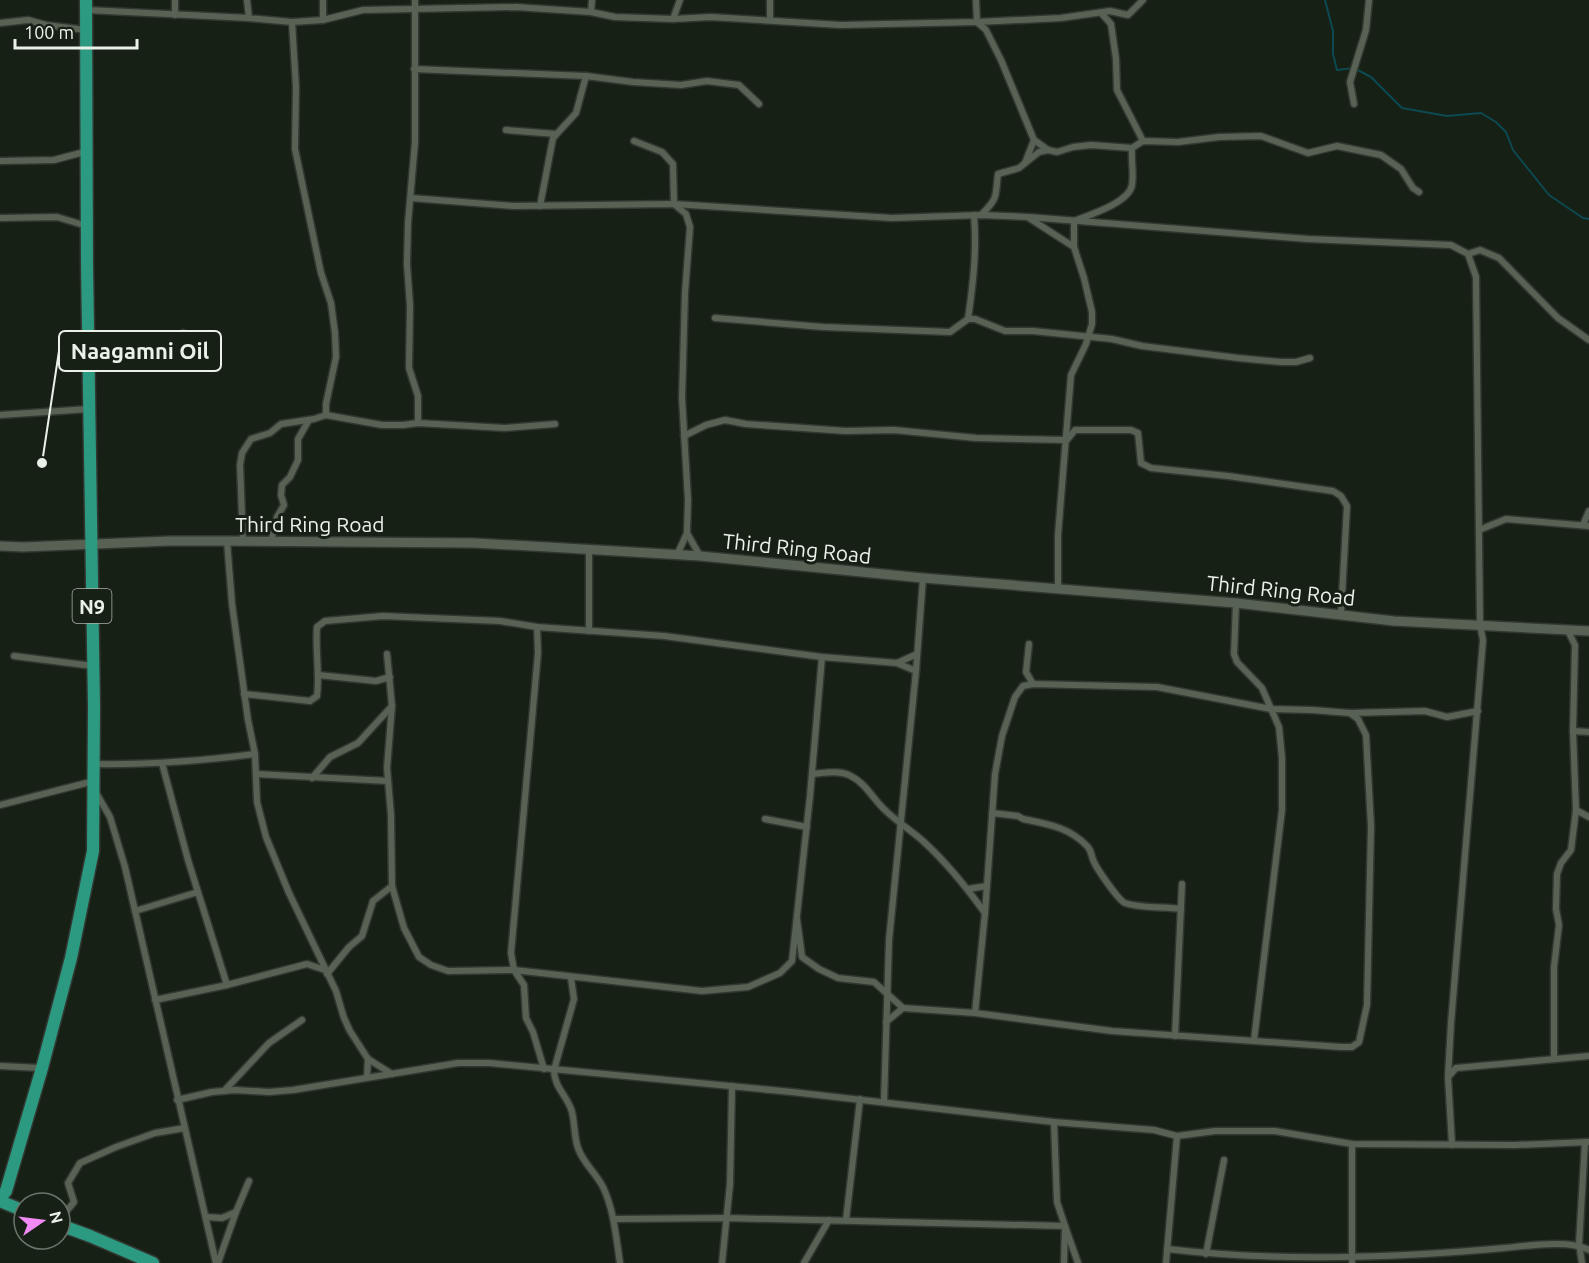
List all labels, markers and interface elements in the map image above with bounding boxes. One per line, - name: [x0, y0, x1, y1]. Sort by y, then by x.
- scale bar: [15, 12, 136, 50]
- text: 100 m: [24, 22, 74, 42]
- callout: Naagamni Oil: [59, 331, 221, 371]
- text: Naagamni Oil: [71, 338, 210, 363]
- street label: Third Ring Road: [235, 512, 385, 536]
- street label: Third Ring Road: [722, 528, 872, 568]
- street label: Third Ring Road: [1206, 570, 1356, 610]
- road number: N9: [72, 589, 112, 623]
- north arrow: [12, 1191, 72, 1251]
- text: N: [46, 1209, 67, 1225]

